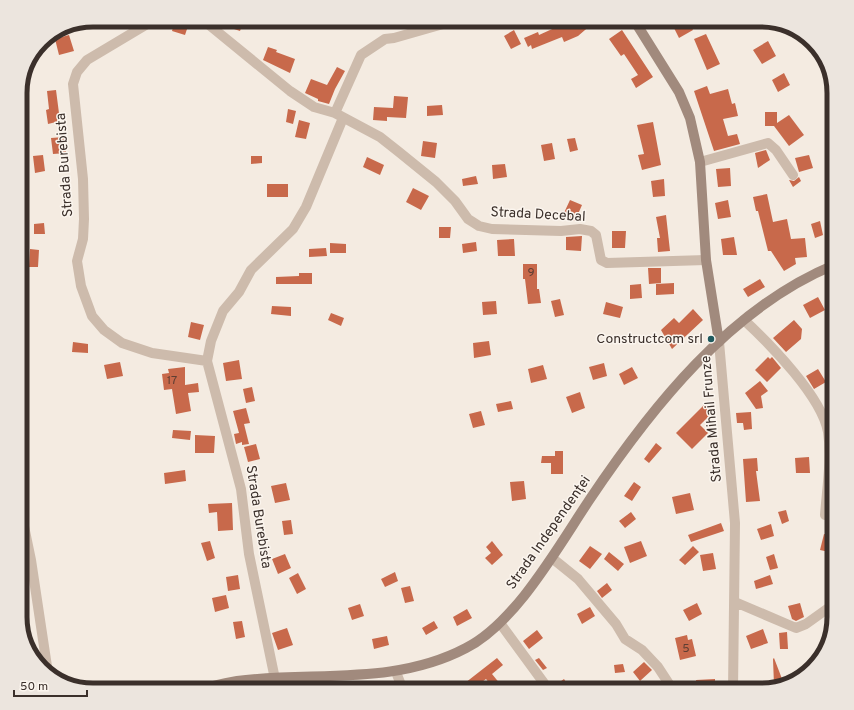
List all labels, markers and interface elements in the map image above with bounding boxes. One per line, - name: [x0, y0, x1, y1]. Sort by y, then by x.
- street label: Strada Burebista: [53, 112, 77, 218]
- street label: Strada Decebal: [490, 204, 586, 226]
- house number: 9: [527, 265, 535, 281]
- place label: Constructcom srl: [596, 331, 703, 348]
- marker: Constructcom srl: [706, 334, 716, 344]
- street label: Strada Mihail Frunze: [698, 355, 726, 483]
- house number: 17: [167, 373, 177, 389]
- street label: Strada Burebista: [241, 464, 275, 570]
- street label: Strada Independenței: [503, 473, 595, 593]
- house number: 5: [682, 641, 690, 657]
- scale bar: [14, 672, 87, 698]
- text: 50 m: [20, 679, 48, 695]

